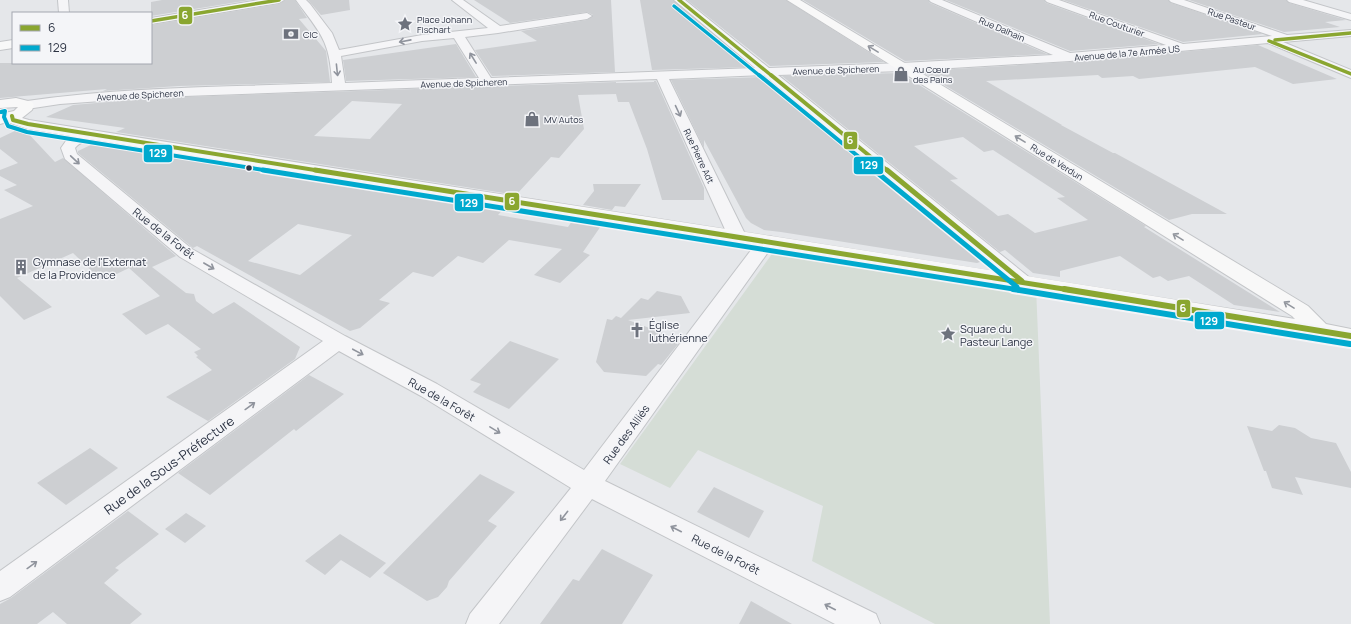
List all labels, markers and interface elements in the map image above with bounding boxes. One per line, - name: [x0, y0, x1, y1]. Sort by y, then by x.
- street label: Rue Pasteur: [1206, 5, 1259, 34]
- line badge: 6: [178, 6, 193, 25]
- text: 6: [182, 7, 189, 22]
- street label: Rue Couturier: [1088, 8, 1147, 40]
- legend: [12, 12, 152, 64]
- place label: Place Johann Fischart: [417, 13, 472, 36]
- street label: Rue Dalhain: [977, 13, 1027, 45]
- place icon: Place Johann Fischart: [396, 15, 414, 33]
- text: 6: [48, 19, 55, 36]
- bank icon: CIC: [282, 25, 300, 43]
- place label: CIC: [303, 28, 319, 41]
- one-way arrow: [399, 37, 412, 45]
- text: 129: [48, 39, 67, 56]
- street label: Avenue de la 7e Armée US: [1074, 42, 1181, 64]
- one-way arrow: [867, 45, 879, 53]
- one-way arrow: [469, 53, 477, 64]
- street label: Avenue de Spicheren: [792, 62, 880, 78]
- place label: Au Cœur des Pains: [913, 63, 953, 86]
- one-way arrow: [333, 64, 341, 77]
- shop icon: Au Cœur des Pains: [892, 65, 910, 83]
- street label: Avenue de Spicheren: [420, 75, 508, 91]
- street label: Avenue de Spicheren: [96, 86, 184, 104]
- one-way arrow: [675, 105, 682, 117]
- shop icon: MV Autos: [523, 110, 541, 128]
- place label: MV Autos: [544, 113, 584, 126]
- street label: Rue Pierre Adt: [681, 127, 718, 186]
- line badge: 6: [843, 131, 858, 150]
- text: 6: [847, 132, 854, 147]
- one-way arrow: [1014, 135, 1026, 143]
- street label: Rue de Verdun: [1028, 141, 1086, 183]
- line badge: 129: [143, 144, 173, 163]
- text: 129: [149, 145, 167, 160]
- one-way arrow: [69, 155, 80, 164]
- line badge: 129: [853, 156, 884, 175]
- text: 129: [860, 157, 878, 172]
- unlabelled marker: [244, 163, 254, 173]
- line badge: 6: [504, 192, 520, 211]
- line badge: 129: [454, 193, 484, 212]
- text: 6: [509, 193, 516, 208]
- text: 129: [460, 195, 478, 210]
- street label: Rue de la Forêt: [130, 204, 198, 262]
- one-way arrow: [1172, 232, 1184, 240]
- place label: Gymnase de l'Externat de la Providence: [33, 254, 146, 282]
- building icon: Gymnase de l'Externat de la Providence: [12, 258, 30, 276]
- one-way arrow: [203, 263, 215, 271]
- line badge: 6: [1176, 299, 1191, 318]
- text: 6: [1180, 300, 1187, 315]
- one-way arrow: [1283, 300, 1295, 308]
- line badge: 129: [1194, 311, 1225, 330]
- text: 129: [1200, 313, 1218, 328]
- place label: Église luthérienne: [649, 317, 708, 345]
- church icon: Église luthérienne: [628, 321, 646, 339]
- place label: Square du Pasteur Lange: [960, 321, 1033, 349]
- place icon: Square du Pasteur Lange: [939, 325, 957, 343]
- one-way arrow: [352, 349, 364, 356]
- street label: Rue de la Forêt: [406, 374, 478, 424]
- street label: Rue des Alliés: [599, 401, 653, 467]
- one-way arrow: [244, 402, 255, 410]
- street label: Rue de la Sous-Préfecture: [100, 411, 238, 518]
- one-way arrow: [489, 426, 500, 434]
- one-way arrow: [559, 510, 568, 521]
- one-way arrow: [670, 525, 682, 533]
- street label: Rue de la Forêt: [689, 530, 763, 578]
- one-way arrow: [26, 561, 37, 569]
- one-way arrow: [824, 602, 836, 610]

